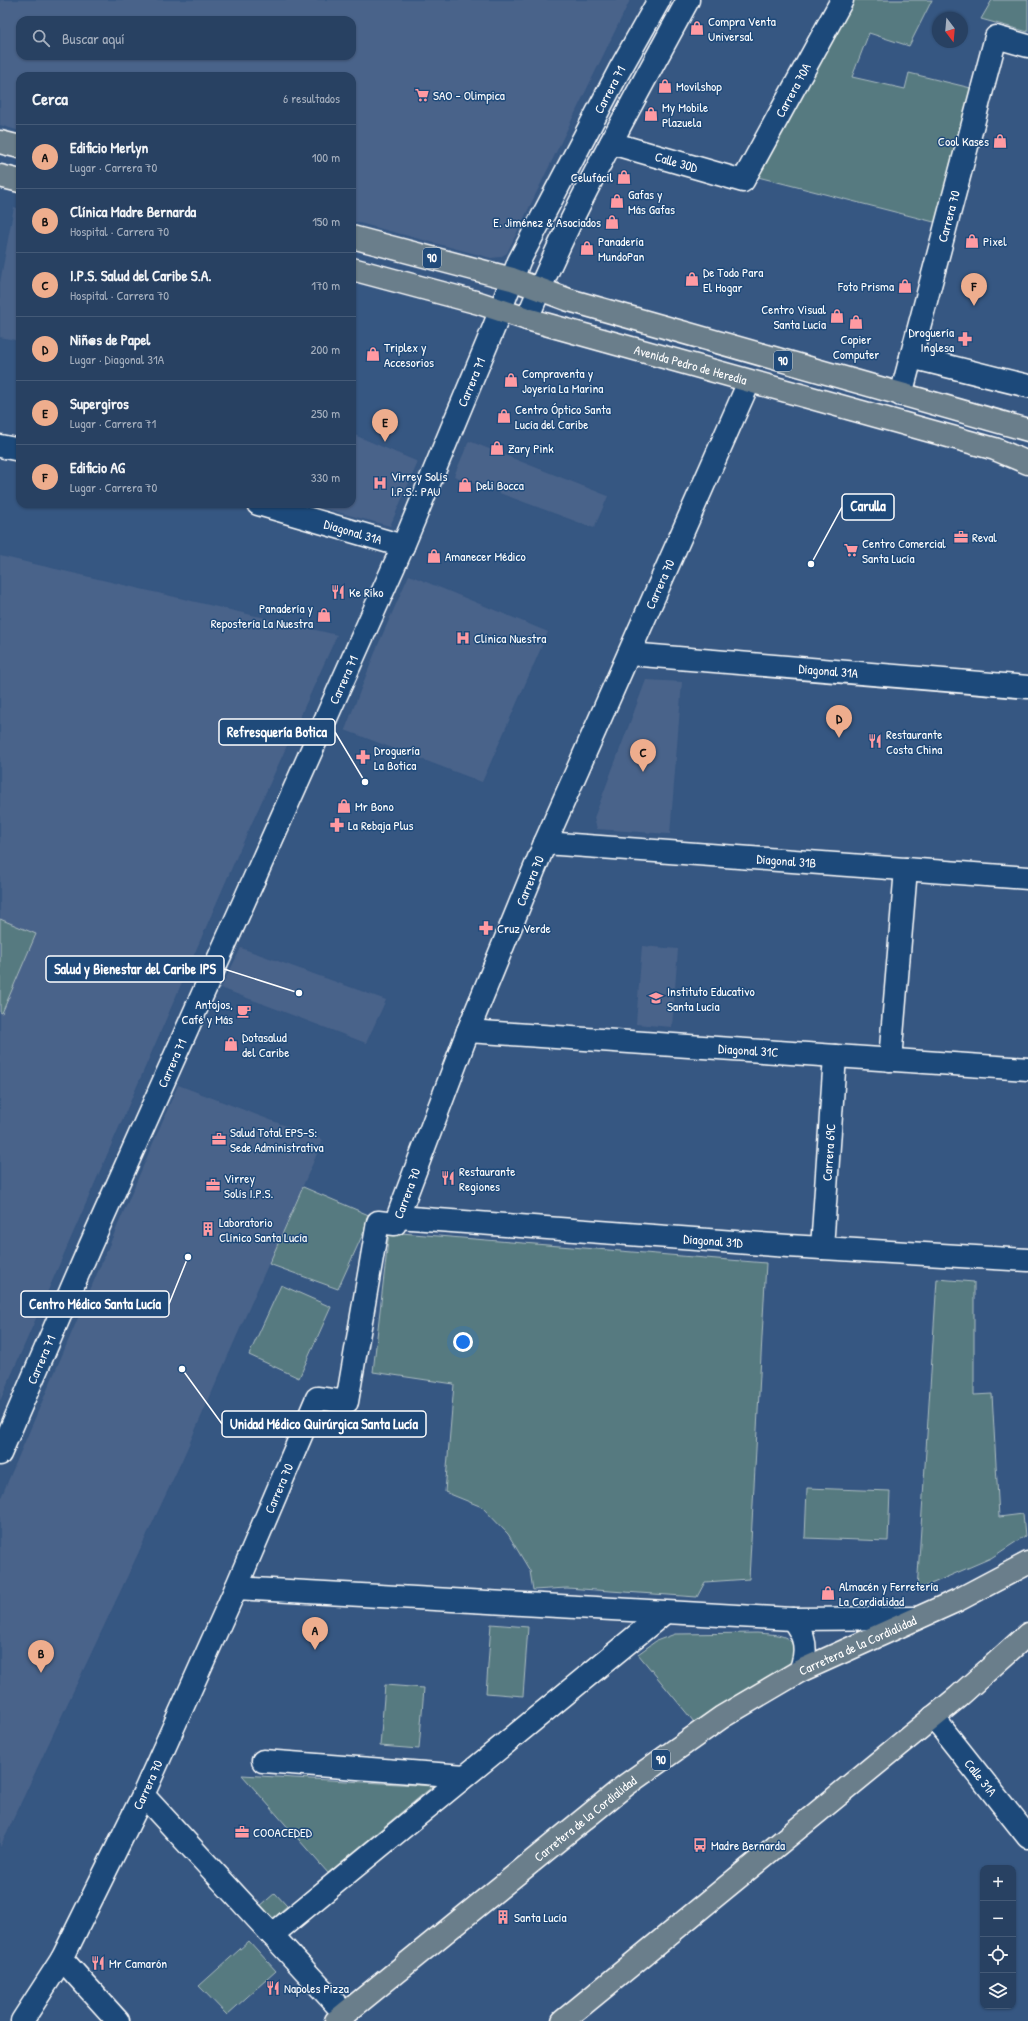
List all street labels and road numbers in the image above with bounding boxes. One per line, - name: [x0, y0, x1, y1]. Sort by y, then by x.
- street label: Carrera 70A: [771, 59, 815, 120]
- street label: Carrera 71: [589, 62, 629, 117]
- street label: Calle 30D: [653, 147, 701, 177]
- street label: Carrera 70: [933, 188, 964, 244]
- road number: 90: [423, 248, 441, 268]
- street label: Avenida Pedro de Heredia: [632, 340, 749, 389]
- road number: 90: [774, 351, 792, 371]
- street label: Carrera 71: [453, 354, 489, 409]
- street label: Diagonal 31A: [322, 515, 385, 549]
- street label: Carrera 70: [641, 556, 679, 612]
- street label: Carrera 71: [324, 652, 362, 707]
- street label: Diagonal 31A: [798, 659, 859, 682]
- street label: Diagonal 31B: [756, 849, 817, 872]
- street label: Carrera 70: [511, 853, 548, 909]
- street label: Carrera 71: [153, 1036, 191, 1090]
- street label: Diagonal 31C: [718, 1039, 779, 1061]
- street label: Carrera 69C: [818, 1123, 839, 1182]
- street label: Carrera 70: [389, 1165, 424, 1221]
- street label: Diagonal 31D: [683, 1229, 744, 1252]
- street label: Carrera 71: [22, 1332, 60, 1387]
- street label: Carrera 70: [260, 1460, 297, 1516]
- street label: Carretera de la Cordialidad: [796, 1611, 919, 1680]
- road number: 90: [652, 1750, 670, 1770]
- street label: Calle 31A: [960, 1755, 1002, 1800]
- street label: Carrera 70: [128, 1757, 167, 1813]
- street label: Carretera de la Cordialidad: [530, 1771, 640, 1866]

